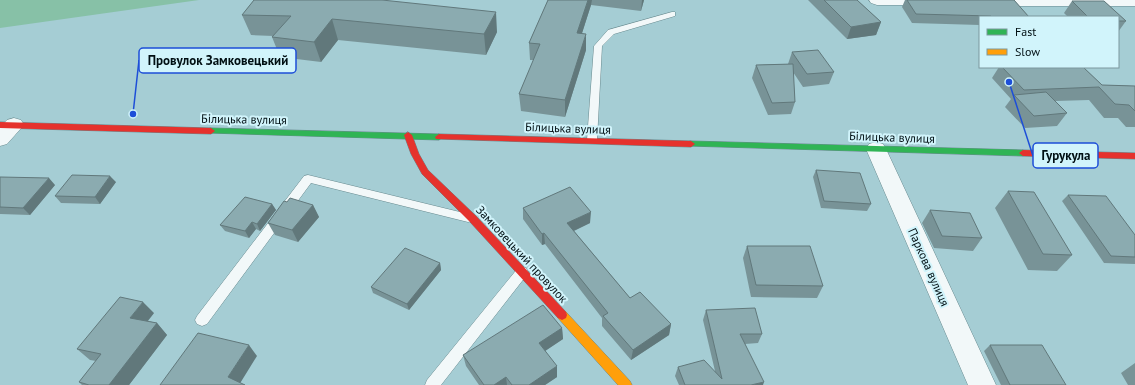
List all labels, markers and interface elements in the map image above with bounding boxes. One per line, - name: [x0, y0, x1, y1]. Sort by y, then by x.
- legend: [979, 16, 1119, 68]
- text: Fast: [1015, 24, 1036, 39]
- text: Slow: [1015, 44, 1040, 59]
- callout: Провулок Замковецький: [139, 48, 296, 73]
- text: Провулок Замковецький: [148, 52, 288, 69]
- street label: Білицька вулиця: [201, 111, 287, 127]
- street label: Білицька вулиця: [525, 119, 611, 137]
- street label: Білицька вулиця: [849, 128, 935, 146]
- callout: Гурукула: [1033, 143, 1098, 168]
- text: Гурукула: [1042, 147, 1090, 164]
- street label: Замковецький провулок: [473, 202, 571, 306]
- street label: Паркова вулиця: [905, 226, 953, 308]

